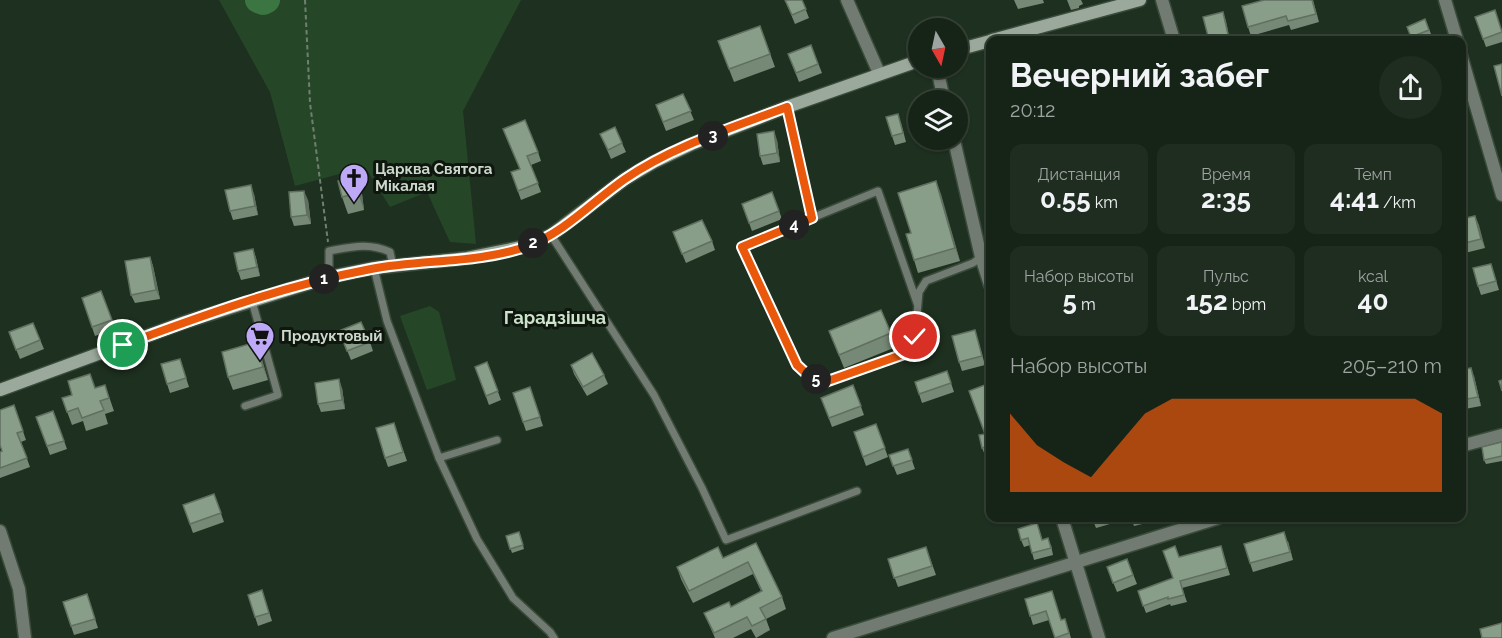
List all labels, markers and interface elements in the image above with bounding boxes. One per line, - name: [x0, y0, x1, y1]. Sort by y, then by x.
- north arrow: [908, 18, 968, 78]
- map controls: [908, 18, 968, 150]
- text: Вечерний забег: [1010, 56, 1269, 95]
- button: share: [1379, 56, 1442, 119]
- button: layers: [908, 90, 968, 150]
- text: 20:12: [1010, 98, 1055, 122]
- pin: 3: [698, 121, 728, 151]
- text: 3: [709, 126, 717, 145]
- place label: Царква Святога Мікалая: [375, 160, 493, 195]
- church icon: Царква Святога Мікалая: [338, 162, 370, 204]
- text: Дистанция: [1038, 165, 1120, 184]
- text: Время: [1201, 165, 1251, 184]
- text: Темп: [1354, 165, 1392, 184]
- text: 0.55: [1040, 184, 1091, 214]
- text: 2:35: [1201, 184, 1251, 214]
- text: 4:41: [1330, 184, 1379, 214]
- text: km: [1091, 193, 1118, 212]
- text: /km: [1379, 193, 1416, 212]
- pin: 4: [779, 210, 809, 240]
- text: 4: [789, 215, 799, 234]
- pin: 2: [518, 228, 548, 258]
- text: 2: [528, 233, 538, 252]
- pin: 1: [309, 264, 339, 294]
- text: Набор высоты: [1024, 267, 1134, 286]
- text: Пульс: [1203, 267, 1249, 286]
- text: kcal: [1358, 267, 1388, 286]
- text: 1: [320, 269, 328, 288]
- text: 5: [1062, 286, 1077, 316]
- text: 152: [1186, 286, 1228, 316]
- text: 40: [1358, 286, 1388, 316]
- text: m: [1077, 295, 1096, 314]
- text: bpm: [1228, 295, 1266, 314]
- district label: Гарадзішча: [504, 307, 606, 328]
- pin: [889, 311, 940, 362]
- pin: [97, 319, 148, 370]
- supermarket icon: Продуктовый: [244, 320, 276, 362]
- icon: check: [898, 320, 931, 353]
- place label: Продуктовый: [281, 327, 382, 345]
- icon: arrive: [106, 328, 139, 361]
- text: Набор высоты: [1010, 354, 1147, 378]
- text: 205–210 m: [1342, 354, 1442, 378]
- pin: 5: [801, 364, 831, 394]
- text: 5: [812, 369, 820, 388]

